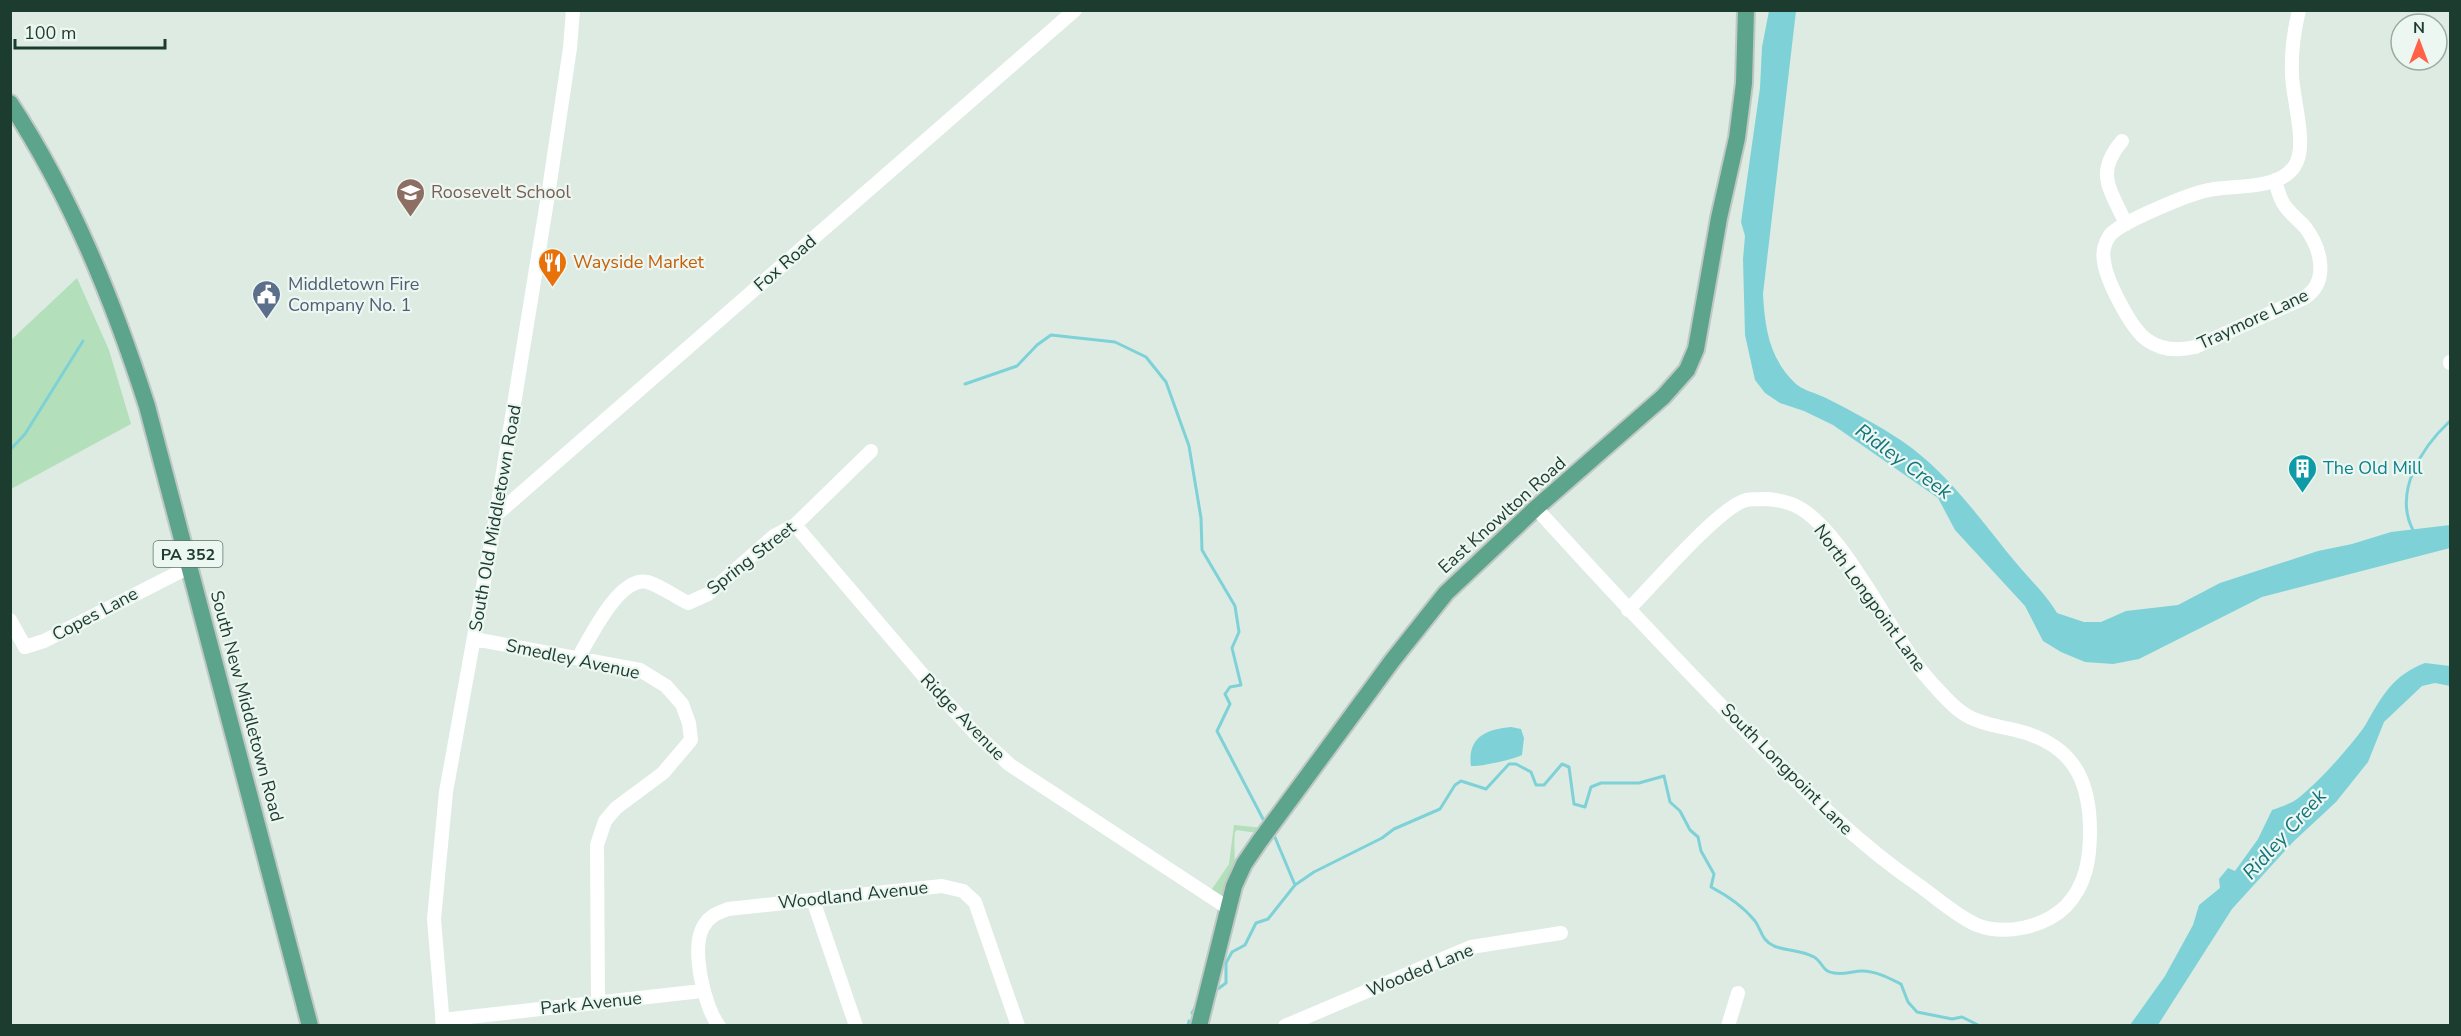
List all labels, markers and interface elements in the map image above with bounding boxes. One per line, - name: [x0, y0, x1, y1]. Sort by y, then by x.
- scale bar: [15, 12, 165, 50]
- north arrow: [2389, 12, 2449, 72]
- text: N: [2413, 17, 2425, 39]
- text: 100 m: [24, 21, 76, 45]
- school or university icon: Roosevelt School: [394, 176, 426, 218]
- place label: Roosevelt School: [431, 180, 571, 204]
- street label: Fox Road: [749, 229, 821, 297]
- restaurant icon: Wayside Market: [536, 246, 568, 288]
- place label: Wayside Market: [573, 250, 705, 274]
- place label: Middletown Fire Company No. 1: [288, 272, 419, 317]
- public building icon: Middletown Fire Company No. 1: [251, 278, 283, 320]
- street label: Traymore Lane: [2194, 283, 2312, 355]
- street label: South Old Middletown Road: [463, 403, 527, 633]
- water label: Ridley Creek: [1850, 417, 1958, 506]
- street label: East Knowlton Road: [1433, 451, 1571, 579]
- building icon: The Old Mill: [2286, 452, 2318, 494]
- place label: The Old Mill: [2323, 456, 2423, 480]
- street label: Spring Street: [702, 515, 801, 600]
- street label: North Longpoint Lane: [1808, 519, 1932, 677]
- road number: PA 352: [154, 541, 222, 567]
- street label: Copes Lane: [48, 581, 142, 647]
- street label: South New Middletown Road: [205, 588, 289, 824]
- street label: Smedley Avenue: [504, 633, 642, 685]
- street label: Ridge Avenue: [915, 668, 1011, 766]
- street label: South Longpoint Lane: [1716, 698, 1858, 840]
- water label: Ridley Creek: [2236, 783, 2333, 885]
- street label: Woodland Avenue: [777, 875, 929, 915]
- street label: Wooded Lane: [1363, 938, 1477, 1002]
- street label: Park Avenue: [539, 986, 643, 1020]

